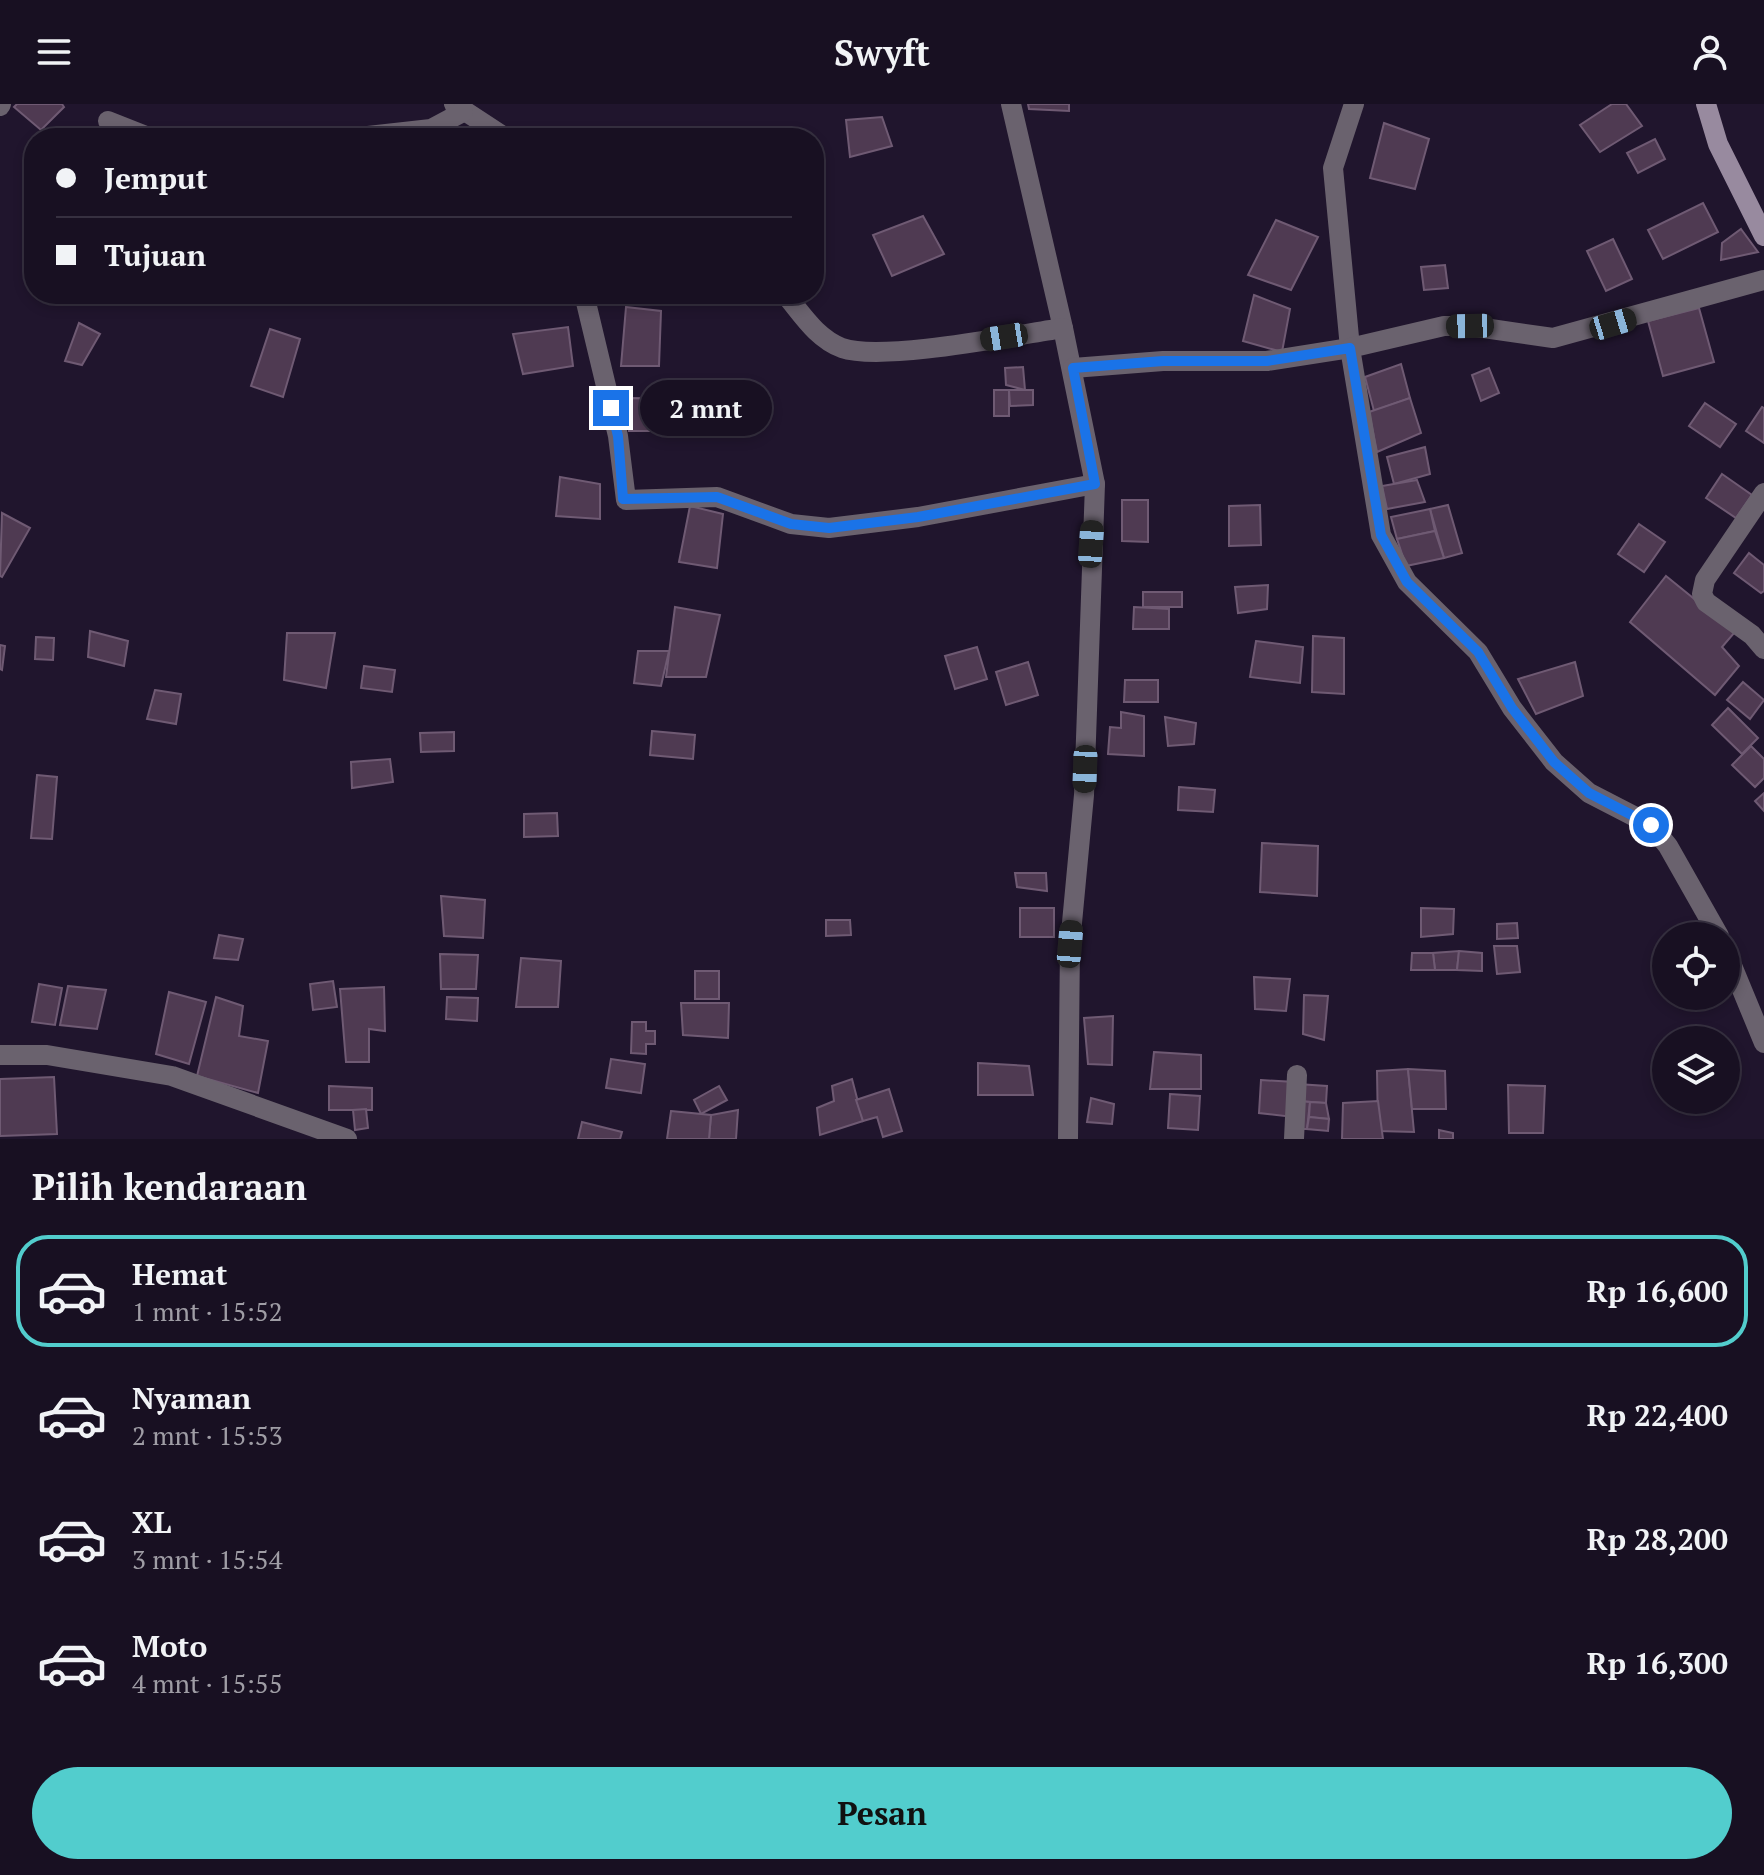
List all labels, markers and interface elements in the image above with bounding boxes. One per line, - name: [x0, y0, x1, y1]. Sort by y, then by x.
- text: Swyft: [834, 29, 930, 76]
- icon: menu: [32, 30, 76, 74]
- icon: person: [1688, 30, 1732, 74]
- text: Jemput: [104, 158, 208, 198]
- text: Tujuan: [104, 235, 206, 275]
- car: [1587, 306, 1639, 342]
- car: [1446, 314, 1494, 338]
- car: [978, 321, 1030, 353]
- callout: 2 mnt: [639, 380, 771, 436]
- route end: [593, 390, 629, 426]
- text: 2 mnt: [670, 391, 742, 425]
- car: [1077, 519, 1105, 569]
- car: [1072, 745, 1098, 793]
- route start: [1633, 807, 1669, 843]
- car: [1056, 919, 1084, 969]
- map controls: [1652, 922, 1740, 1114]
- button: locate: [1652, 922, 1740, 1010]
- button: layers: [1652, 1026, 1740, 1114]
- text: Pilih kendaraan: [32, 1163, 307, 1210]
- text: Hemat: [132, 1254, 228, 1294]
- icon: car: [36, 1255, 108, 1327]
- text: Rp 16,600: [1587, 1271, 1728, 1311]
- text: 1 mnt · 15:52: [132, 1294, 283, 1328]
- text: Nyaman: [132, 1378, 251, 1418]
- icon: car: [36, 1379, 108, 1451]
- text: Rp 22,400: [1587, 1395, 1728, 1435]
- text: 2 mnt · 15:53: [132, 1418, 283, 1452]
- text: XL: [132, 1502, 171, 1542]
- icon: car: [36, 1503, 108, 1575]
- text: Rp 28,200: [1587, 1519, 1728, 1559]
- text: 3 mnt · 15:54: [132, 1542, 283, 1576]
- text: Moto: [132, 1626, 207, 1666]
- icon: car: [36, 1627, 108, 1699]
- text: Rp 16,300: [1587, 1643, 1728, 1683]
- text: 4 mnt · 15:55: [132, 1666, 283, 1700]
- button: Pesan: [32, 1767, 1732, 1859]

